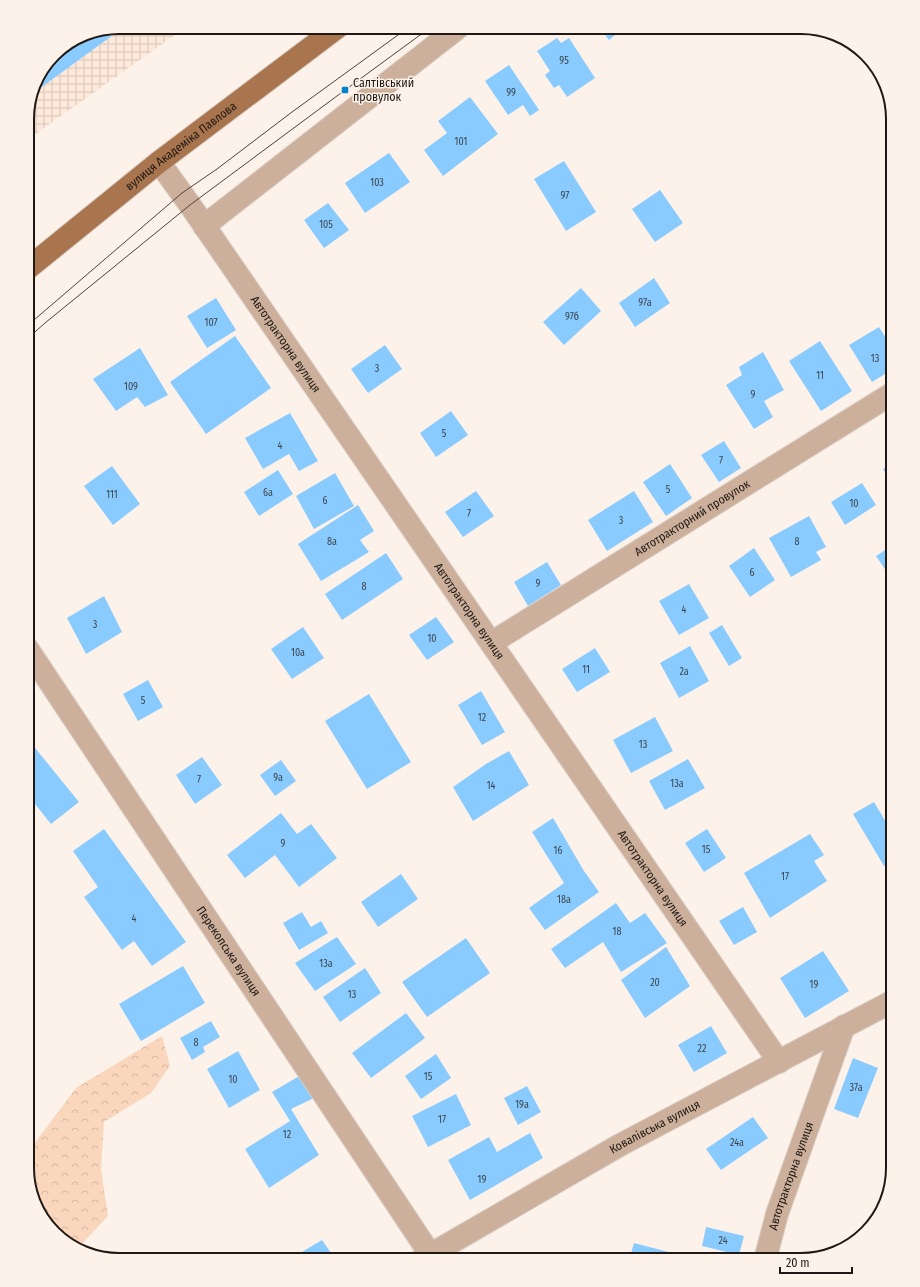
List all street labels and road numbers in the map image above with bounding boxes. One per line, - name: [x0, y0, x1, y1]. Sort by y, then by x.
- street label: вулиця Академіка Павлова: [123, 99, 239, 193]
- street label: Автотракторна вулиця: [248, 293, 324, 395]
- street label: Автотракторний провулок: [632, 477, 753, 559]
- street label: Автотракторна вулиця: [431, 560, 507, 662]
- street label: Автотракторна вулиця: [615, 827, 691, 929]
- street label: Перекопська вулиця: [194, 904, 263, 999]
- street label: Ковалівська вулиця: [607, 1097, 702, 1157]
- street label: Автотракторна вулиця: [766, 1120, 816, 1232]

